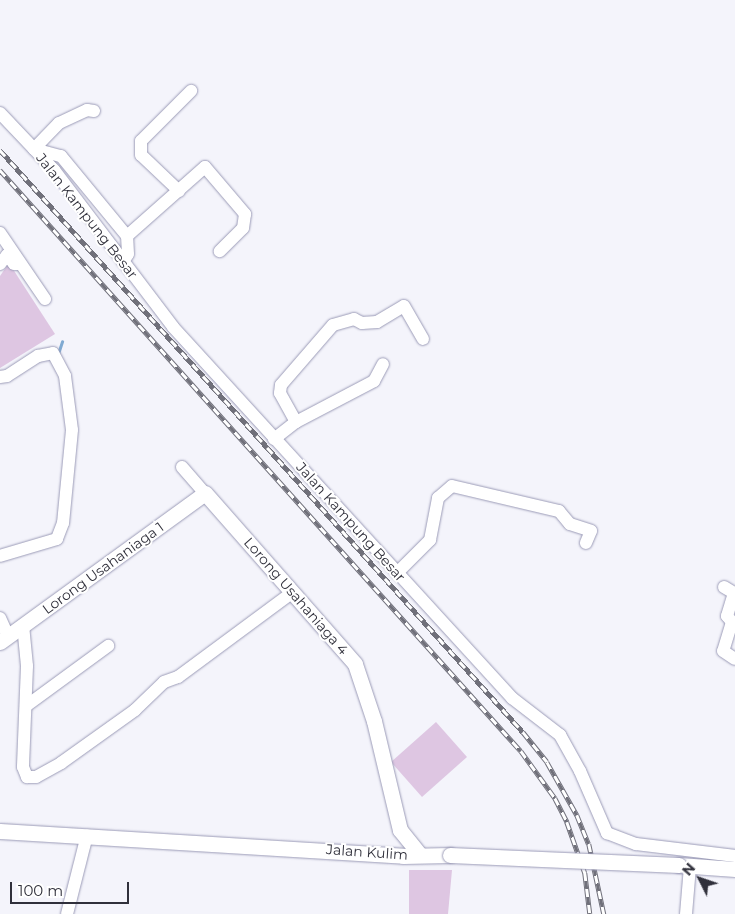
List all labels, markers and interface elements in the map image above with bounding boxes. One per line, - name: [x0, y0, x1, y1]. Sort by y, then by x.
- street label: Jalan Kampung Besar: [33, 150, 141, 282]
- street label: Jalan Kampung Besar: [293, 459, 409, 585]
- street label: Lorong Usahaniaga 1: [39, 518, 167, 618]
- street label: Lorong Usahaniaga 4: [240, 534, 352, 658]
- street label: Jalan Kulim: [326, 841, 408, 863]
- north arrow: [675, 854, 725, 904]
- text: N: [678, 859, 699, 879]
- scale bar: [12, 872, 131, 904]
- text: 100 m: [18, 881, 63, 900]

